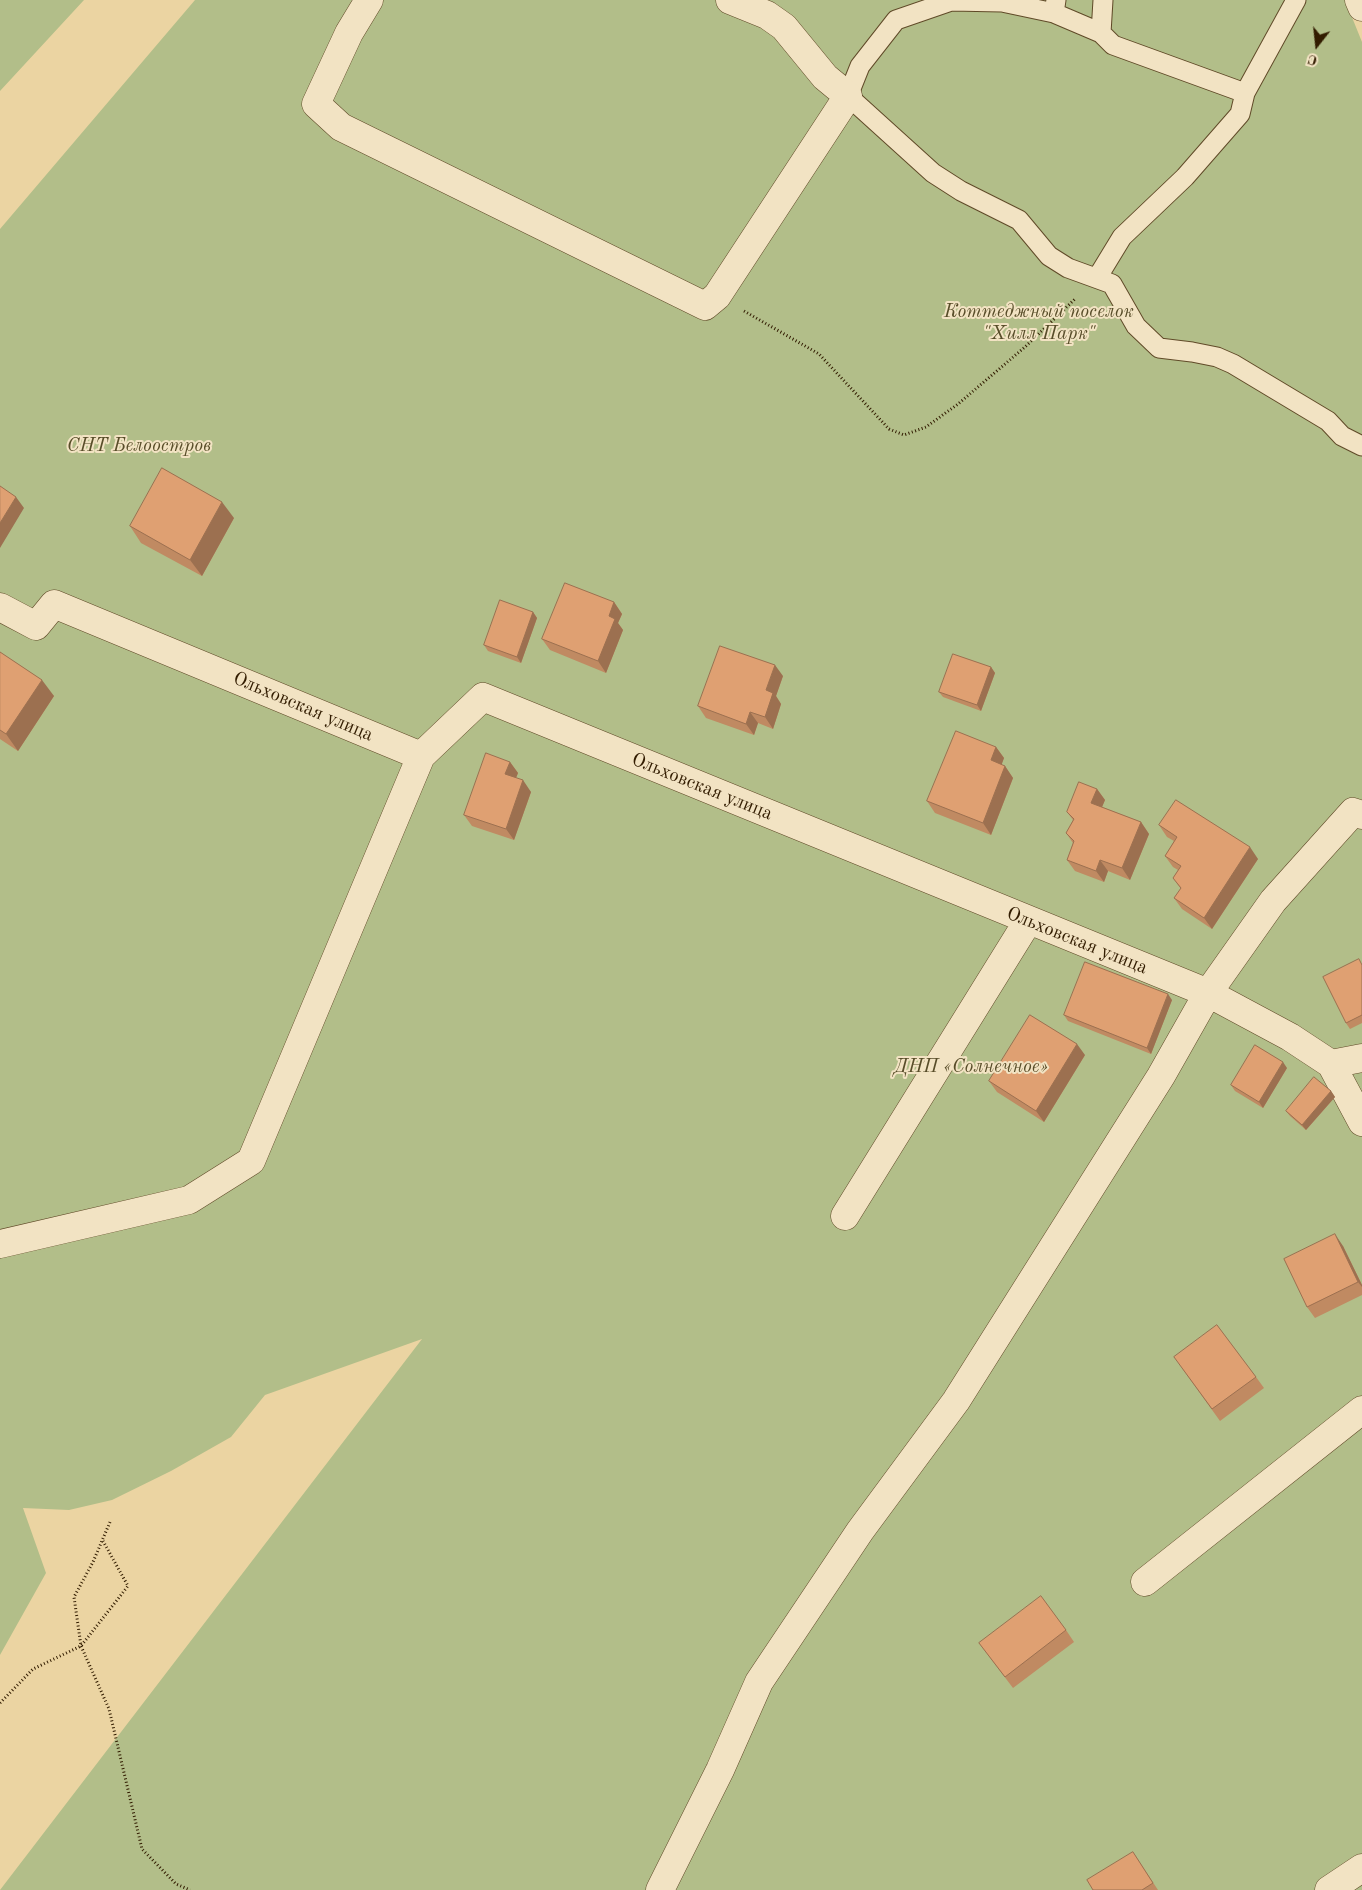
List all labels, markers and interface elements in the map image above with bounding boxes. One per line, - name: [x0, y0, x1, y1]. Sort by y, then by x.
- north arrow: [1292, 20, 1342, 70]
- text: С: [1306, 51, 1319, 67]
- park label: Коттеджный поселок "Хилл Парк": [944, 301, 1134, 345]
- park label: СНТ Белоостров: [67, 435, 211, 457]
- street label: Ольховская улица: [229, 667, 377, 747]
- street label: Ольховская улица: [628, 748, 776, 826]
- street label: Ольховская улица: [1003, 902, 1151, 980]
- park label: ДНП «Солнечное»: [894, 1056, 1048, 1078]

